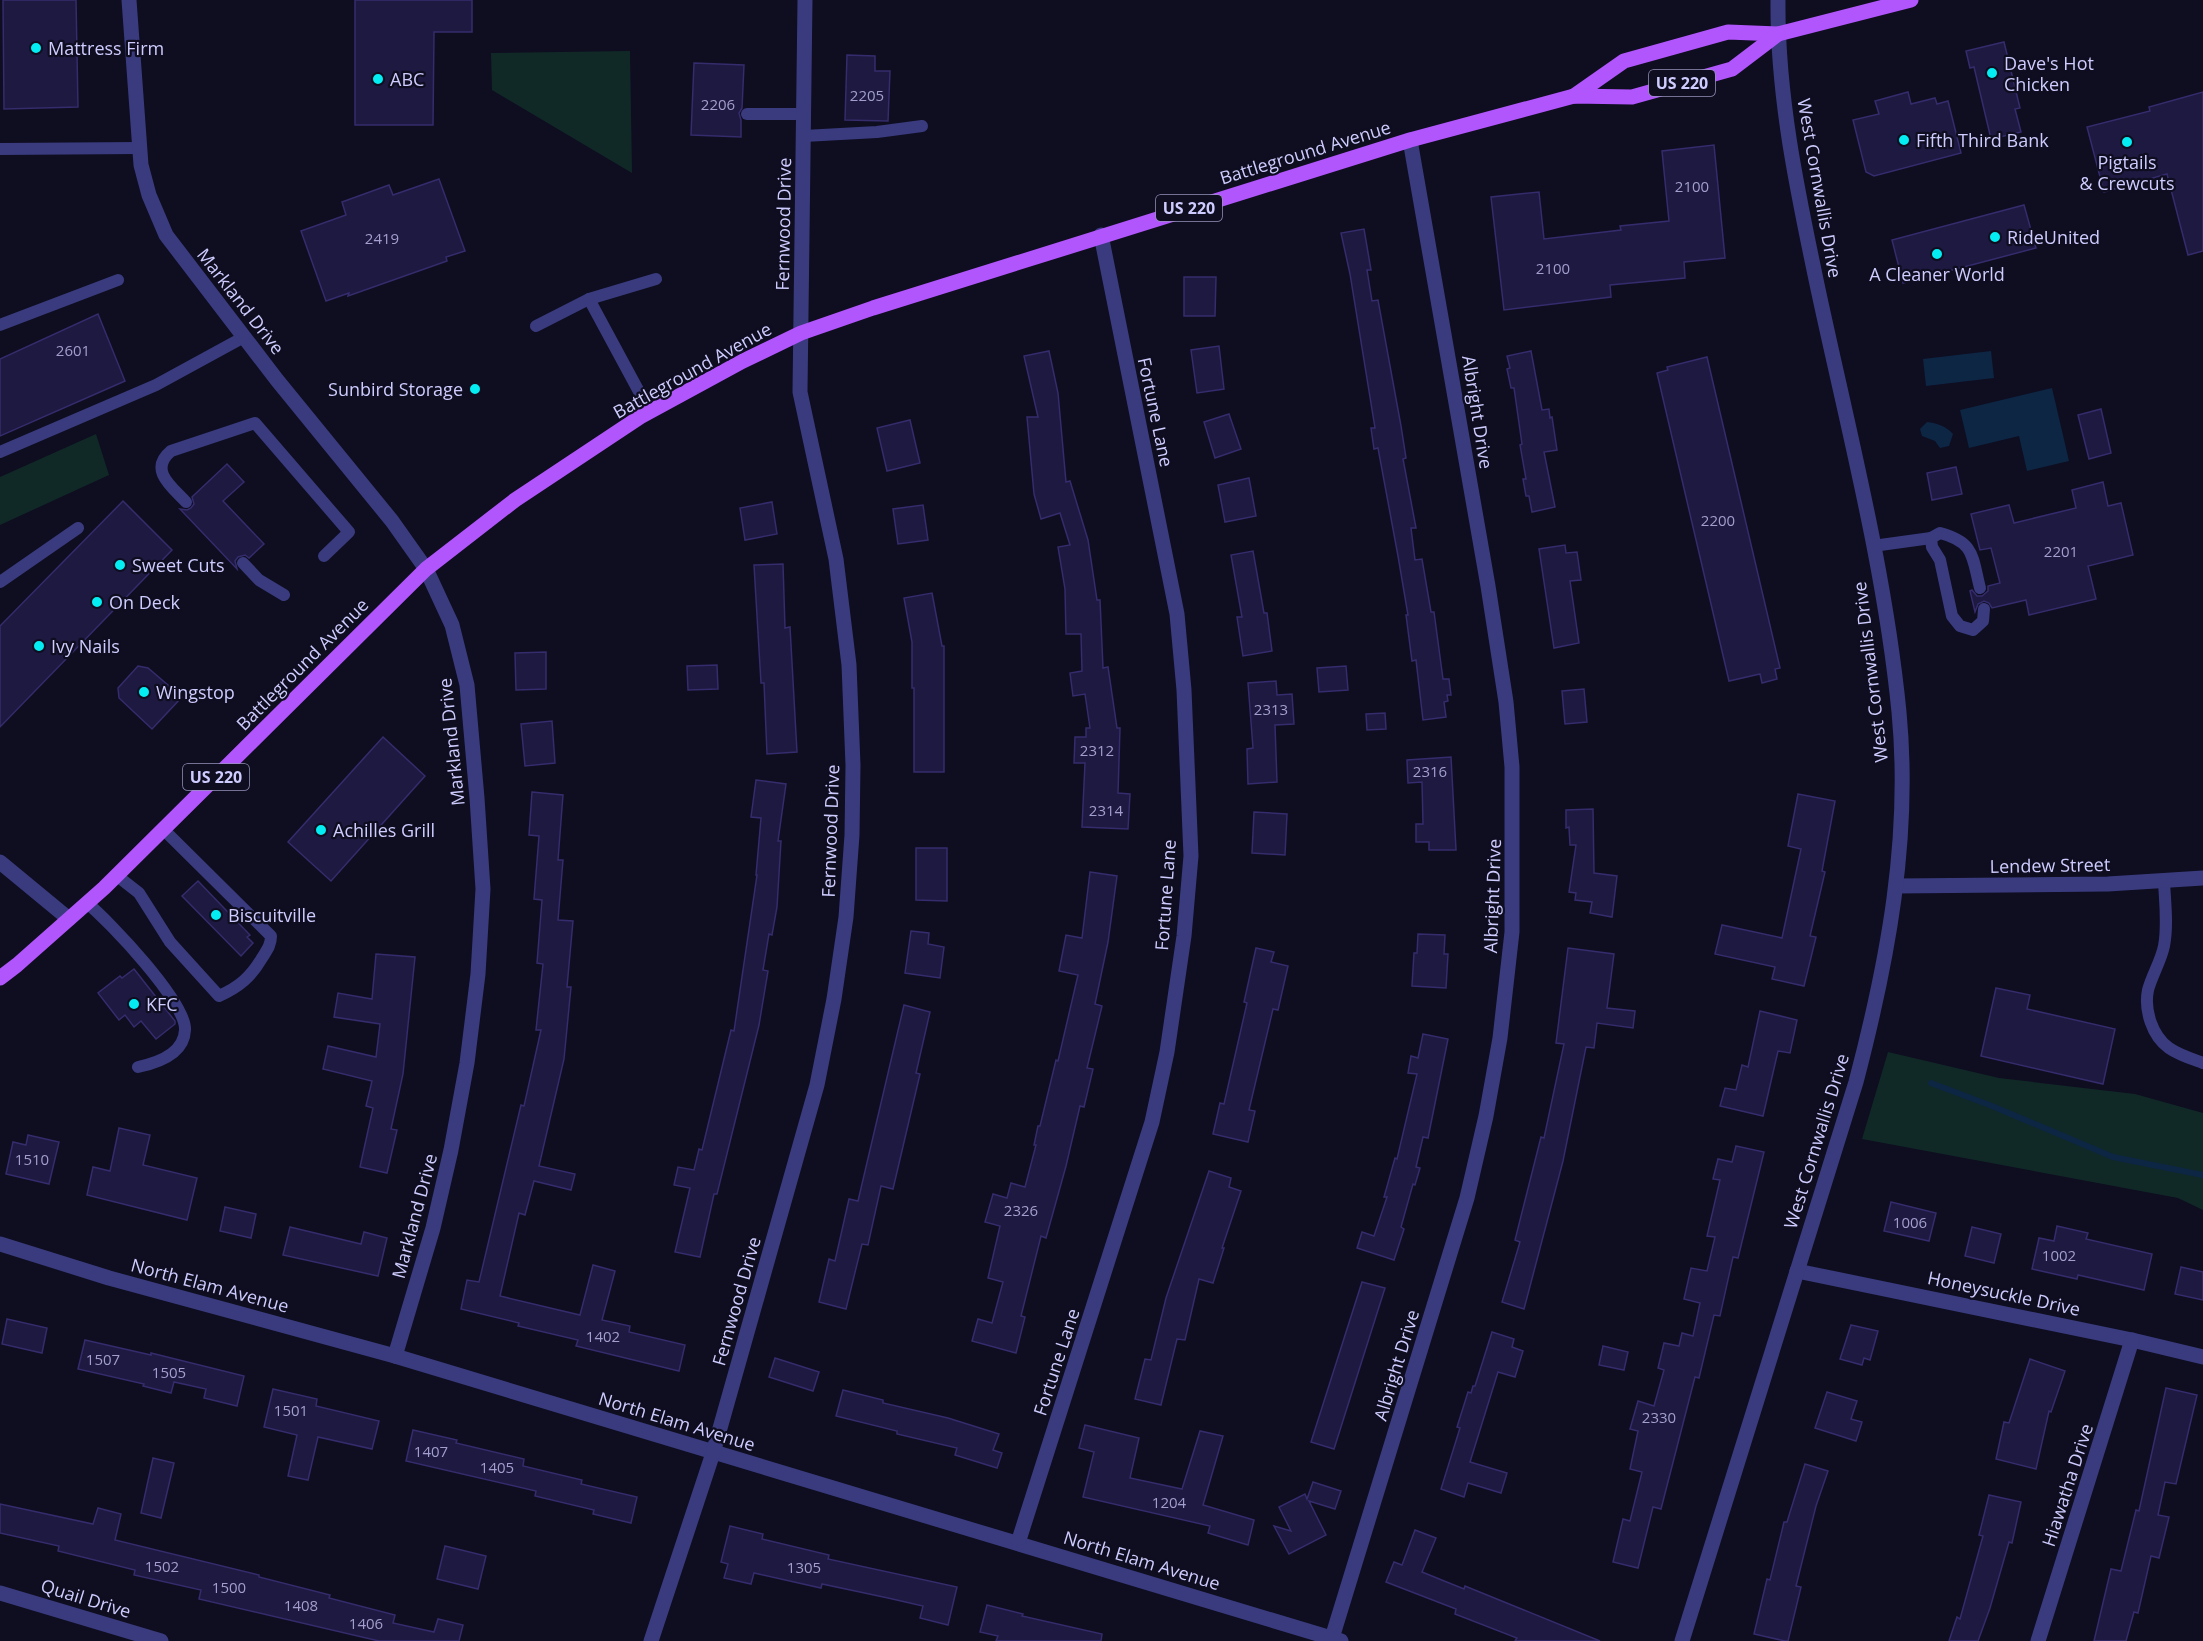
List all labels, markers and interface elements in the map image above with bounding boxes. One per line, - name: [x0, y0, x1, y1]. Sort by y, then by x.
- place label: Mattress Firm: [48, 36, 164, 60]
- marker: Mattress Firm: [29, 41, 43, 55]
- place label: Dave's Hot Chicken: [2004, 51, 2094, 96]
- marker: Dave's Hot Chicken: [1985, 66, 1999, 80]
- place label: ABC: [390, 67, 424, 91]
- road number: US 220: [1649, 70, 1715, 96]
- marker: ABC: [371, 72, 385, 86]
- house number: 2205: [850, 85, 884, 105]
- house number: 2206: [701, 94, 735, 114]
- street label: West Cornwallis Drive: [1792, 96, 1848, 280]
- street label: Battleground Avenue: [1217, 115, 1393, 189]
- place label: Fifth Third Bank: [1916, 128, 2049, 152]
- marker: Fifth Third Bank: [1897, 133, 1911, 147]
- marker: Pigtails & Crewcuts: [2120, 135, 2134, 149]
- place label: Pigtails & Crewcuts: [2079, 150, 2175, 195]
- street label: Fernwood Drive: [770, 157, 796, 291]
- house number: 2100: [1675, 176, 1709, 196]
- road number: US 220: [1156, 195, 1222, 221]
- place label: RideUnited: [2007, 225, 2100, 249]
- house number: 2419: [365, 228, 399, 248]
- marker: RideUnited: [1988, 230, 2002, 244]
- street label: Markland Drive: [192, 243, 290, 359]
- marker: A Cleaner World: [1930, 247, 1944, 261]
- house number: 2100: [1536, 258, 1570, 278]
- place label: A Cleaner World: [1869, 262, 2005, 286]
- street label: Battleground Avenue: [609, 316, 775, 424]
- house number: 2601: [56, 340, 90, 360]
- street label: Albright Drive: [1457, 353, 1499, 471]
- street label: Fortune Lane: [1133, 355, 1179, 469]
- place label: Sunbird Storage: [328, 377, 463, 401]
- marker: Sunbird Storage: [468, 382, 482, 396]
- house number: 2200: [1701, 510, 1735, 530]
- house number: 2201: [2044, 541, 2078, 561]
- place label: Sweet Cuts: [132, 553, 225, 577]
- marker: Sweet Cuts: [113, 558, 127, 572]
- street label: West Cornwallis Drive: [1847, 580, 1893, 764]
- place label: On Deck: [109, 590, 181, 614]
- street label: Battleground Avenue: [231, 593, 373, 735]
- marker: On Deck: [90, 595, 104, 609]
- place label: Ivy Nails: [51, 634, 120, 658]
- marker: Ivy Nails: [32, 639, 46, 653]
- street label: Markland Drive: [432, 677, 470, 807]
- place label: Wingstop: [156, 680, 235, 704]
- marker: Wingstop: [137, 685, 151, 699]
- house number: 2313: [1254, 699, 1288, 719]
- house number: 2312: [1080, 740, 1114, 760]
- house number: 2316: [1413, 761, 1447, 781]
- road number: US 220: [183, 764, 249, 790]
- street label: Fernwood Drive: [816, 764, 844, 898]
- house number: 2314: [1089, 800, 1124, 820]
- place label: Achilles Grill: [333, 818, 435, 842]
- marker: Achilles Grill: [314, 823, 328, 837]
- street label: Albright Drive: [1478, 838, 1506, 954]
- street label: Fortune Lane: [1149, 839, 1181, 951]
- street label: Lendew Street: [1990, 852, 2110, 878]
- place label: Biscuitville: [228, 903, 316, 927]
- marker: Biscuitville: [209, 908, 223, 922]
- place label: KFC: [146, 992, 178, 1016]
- marker: KFC: [127, 997, 141, 1011]
- street label: West Cornwallis Drive: [1778, 1051, 1854, 1231]
- house number: 1510: [15, 1149, 49, 1169]
- street label: Markland Drive: [386, 1151, 442, 1281]
- house number: 2326: [1004, 1200, 1038, 1220]
- house number: 1006: [1893, 1212, 1927, 1232]
- street label: Fernwood Drive: [706, 1234, 766, 1368]
- house number: 1002: [2042, 1245, 2076, 1265]
- street label: North Elam Avenue: [128, 1252, 292, 1318]
- street label: Honeysuckle Drive: [1926, 1265, 2082, 1321]
- street label: Fortune Lane: [1027, 1305, 1085, 1419]
- street label: Albright Drive: [1368, 1307, 1424, 1423]
- house number: 1402: [586, 1326, 620, 1346]
- house number: 1507: [86, 1349, 120, 1369]
- house number: 1505: [152, 1362, 186, 1382]
- street label: North Elam Avenue: [596, 1386, 758, 1456]
- house number: 1501: [274, 1400, 308, 1420]
- house number: 2330: [1642, 1407, 1676, 1427]
- street label: Hiawatha Drive: [2036, 1420, 2098, 1550]
- house number: 1407: [414, 1441, 448, 1461]
- house number: 1405: [480, 1457, 514, 1477]
- house number: 1204: [1152, 1492, 1187, 1512]
- street label: North Elam Avenue: [1061, 1525, 1223, 1595]
- house number: 1502: [145, 1556, 179, 1576]
- house number: 1305: [787, 1557, 821, 1577]
- street label: Quail Drive: [38, 1573, 134, 1623]
- house number: 1500: [212, 1577, 246, 1597]
- house number: 1408: [284, 1595, 318, 1615]
- house number: 1406: [349, 1613, 383, 1633]

